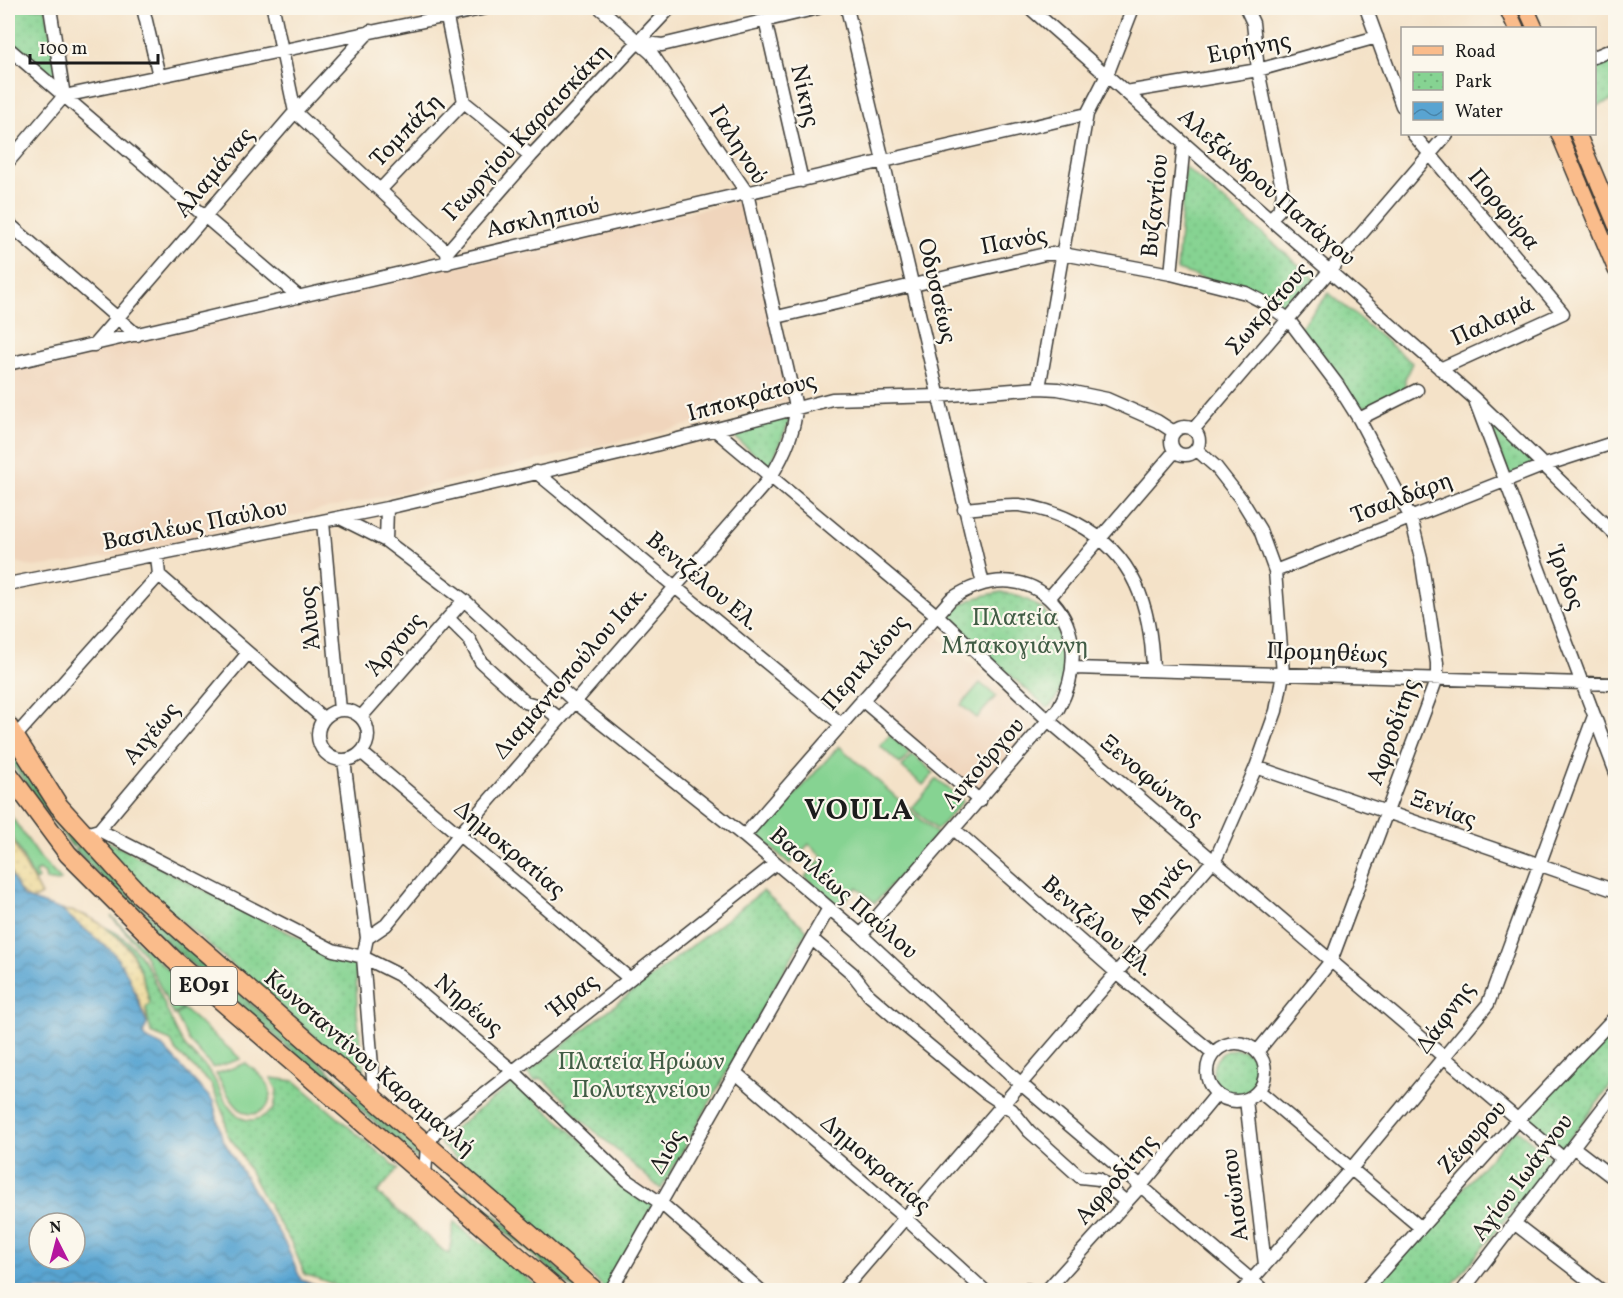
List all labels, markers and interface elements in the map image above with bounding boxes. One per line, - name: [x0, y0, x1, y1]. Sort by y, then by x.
- street label: Ειρήνης: [1204, 24, 1294, 74]
- scale bar: [30, 27, 158, 65]
- legend: [1401, 27, 1596, 135]
- street label: Γεωργίου Καραισκάκη: [435, 36, 619, 230]
- text: 100 m: [39, 37, 88, 62]
- text: Road: [1455, 40, 1496, 65]
- street label: Νίκης: [780, 61, 828, 131]
- text: Park: [1455, 70, 1492, 95]
- street label: Τομπάζη: [363, 86, 451, 176]
- street label: Γαληνού: [699, 99, 775, 191]
- text: Water: [1455, 100, 1503, 125]
- street label: Αλεξάνδρου Παπάγου: [1170, 101, 1362, 275]
- street label: Αλαμάνας: [167, 120, 263, 226]
- street label: Βυζαντίου: [1134, 153, 1178, 259]
- street label: Πορφύρα: [1459, 162, 1547, 258]
- street label: Ασκληπιού: [483, 189, 603, 249]
- street label: Πανός: [978, 219, 1050, 265]
- street label: Οδυσσέως: [907, 235, 965, 347]
- street label: Σωκράτους: [1218, 254, 1320, 364]
- street label: Παλαμά: [1446, 288, 1540, 356]
- street label: Ιπποκράτους: [684, 364, 820, 432]
- street label: Τσαλδάρη: [1346, 464, 1458, 534]
- street label: Βασιλέως Παύλου: [100, 491, 290, 561]
- street label: Βενιζέλου Ελ.: [638, 524, 766, 640]
- street label: Ίριδος: [1537, 540, 1592, 615]
- street label: Διαμαντοπούλου Ιακ.: [486, 578, 656, 768]
- street label: Άλυος: [291, 584, 331, 652]
- park label: Πλατεία Μπακογιάννη: [941, 602, 1089, 664]
- street label: Άργους: [358, 605, 434, 685]
- street label: Περικλέους: [814, 607, 918, 719]
- street label: Προμηθέως: [1266, 635, 1388, 673]
- street label: Αφροδίτης: [1359, 674, 1429, 790]
- street label: Αιγέως: [115, 695, 189, 773]
- street label: Λυκούργου: [934, 711, 1034, 817]
- street label: Ξενοφώντος: [1092, 727, 1210, 835]
- street label: Ξενίας: [1405, 782, 1481, 838]
- district label: VOULA: [804, 790, 914, 832]
- street label: Δημοκρατίας: [446, 793, 572, 907]
- street label: Βασιλέως Παύλου: [761, 820, 925, 968]
- street label: Αθηνάς: [1121, 850, 1199, 932]
- street label: Βενιζέλου Ελ.: [1033, 868, 1161, 986]
- street label: Κωνσταντίνου Καραμανλή: [256, 962, 482, 1166]
- street label: Ήρας: [539, 966, 606, 1028]
- road number: ΕΟ91: [171, 967, 237, 1005]
- street label: Νηρέως: [426, 967, 510, 1045]
- street label: Δάφνης: [1408, 975, 1484, 1061]
- park label: Πλατεία Ηρώων Πολυτεχνείου: [558, 1046, 725, 1108]
- street label: Ζέφυρου: [1430, 1093, 1516, 1183]
- street label: Δημοκρατίας: [812, 1107, 938, 1223]
- street label: Αγίου Ιωάννου: [1464, 1107, 1582, 1249]
- street label: Διός: [642, 1123, 694, 1181]
- street label: Αφροδίτης: [1067, 1127, 1167, 1233]
- street label: Αισώπου: [1213, 1146, 1259, 1244]
- north arrow: [27, 1211, 87, 1271]
- text: N: [49, 1216, 63, 1240]

